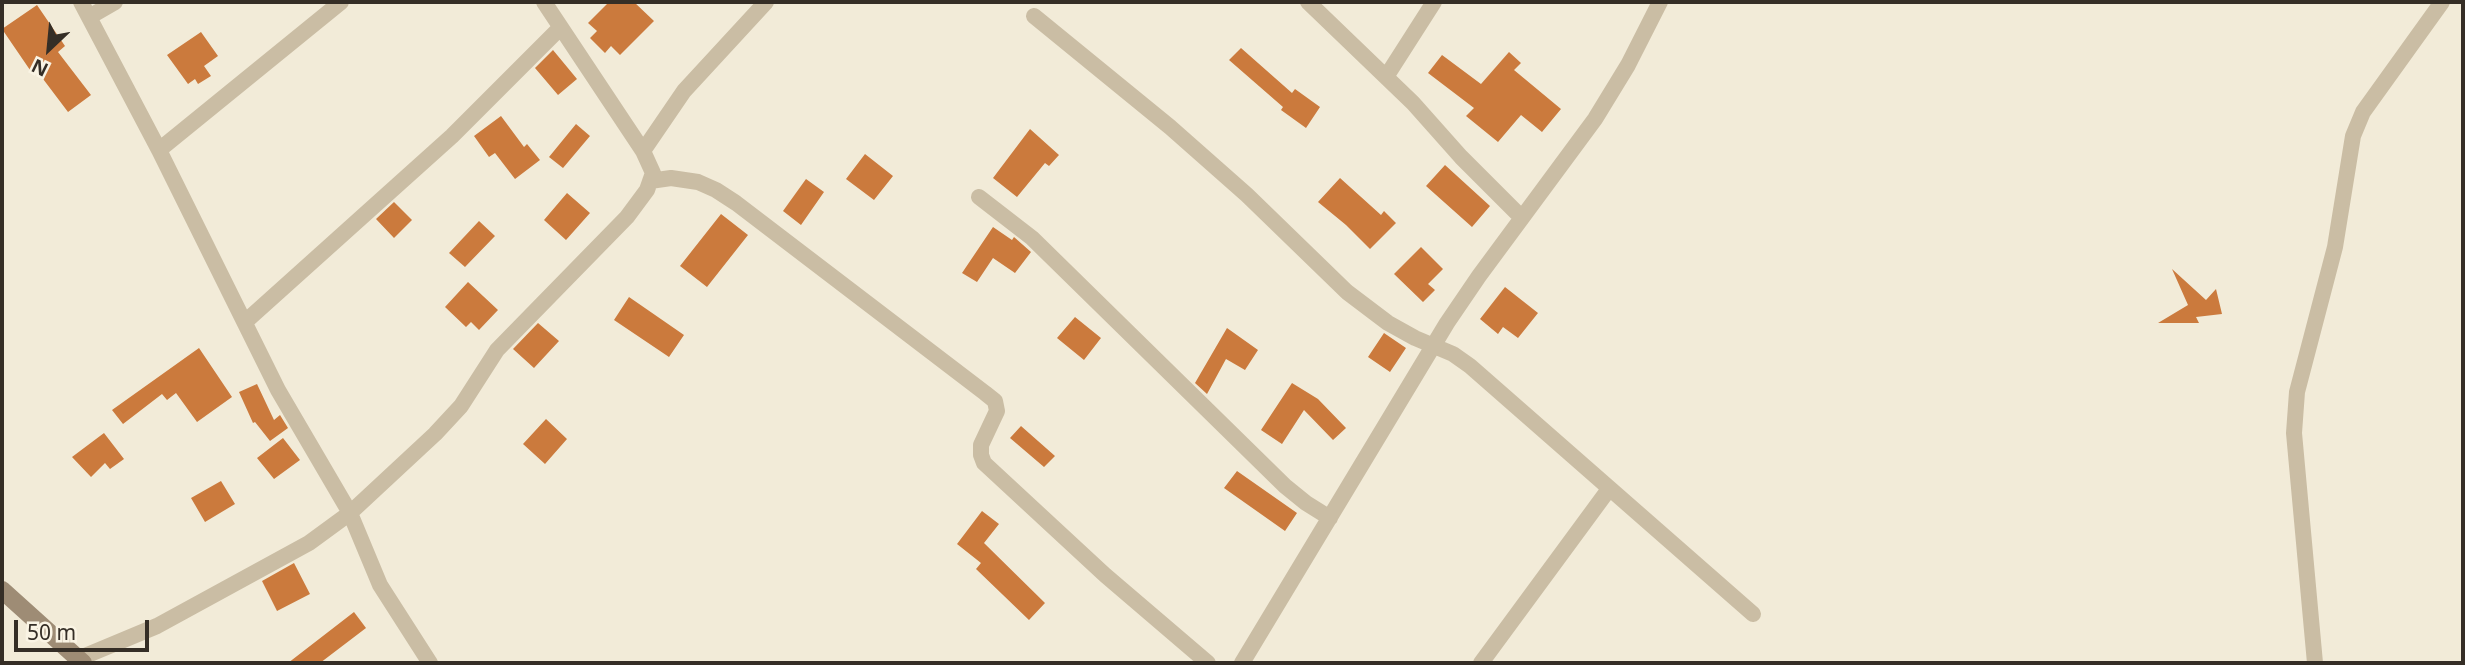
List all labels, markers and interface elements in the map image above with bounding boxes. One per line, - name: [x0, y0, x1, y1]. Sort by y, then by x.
- north arrow: [14, 14, 84, 84]
- text: N: [27, 53, 52, 83]
- scale bar: [18, 606, 152, 650]
- text: 50 m: [27, 618, 76, 646]

